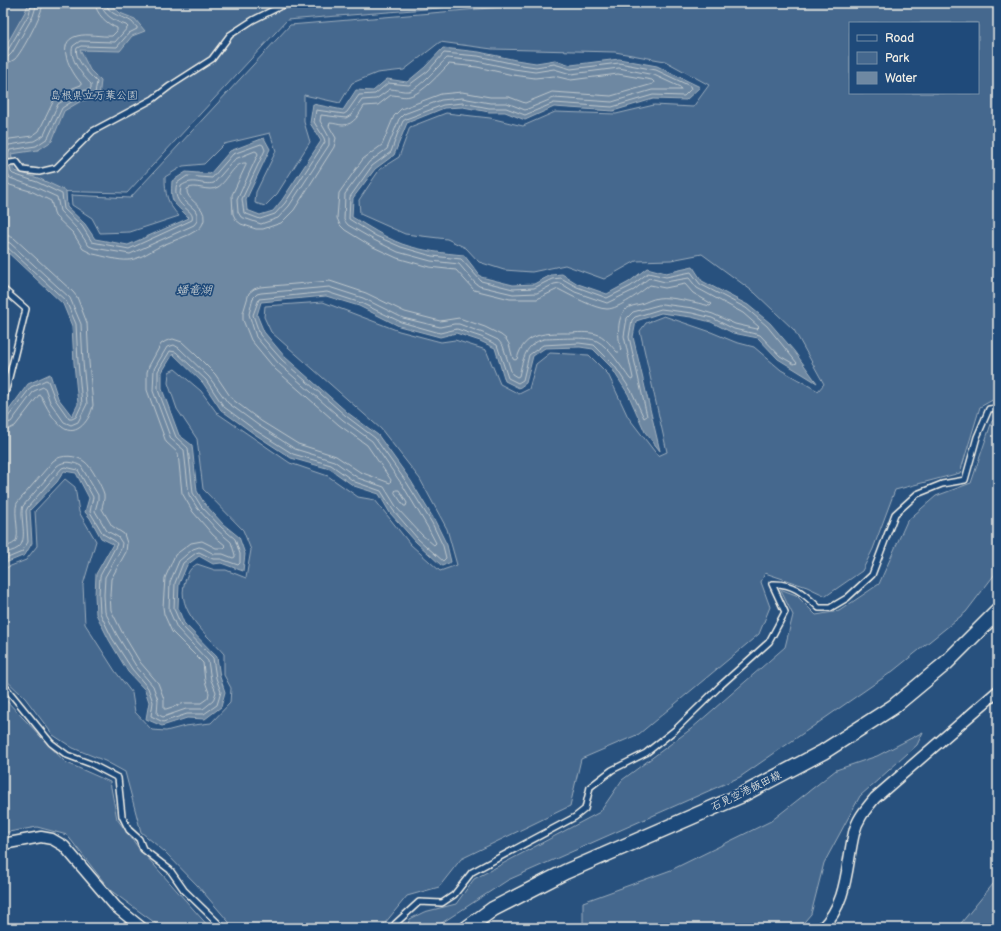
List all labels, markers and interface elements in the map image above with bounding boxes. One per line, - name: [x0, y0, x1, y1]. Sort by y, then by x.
- legend: [849, 22, 979, 94]
- text: Road: [885, 31, 914, 46]
- text: Park: [885, 51, 909, 66]
- text: Water: [885, 71, 917, 86]
- park label: 島根県立万葉公園: [50, 89, 138, 102]
- water label: 蟠竜湖: [176, 283, 213, 298]
- street label: 石見空港飯田線: [709, 768, 783, 814]

